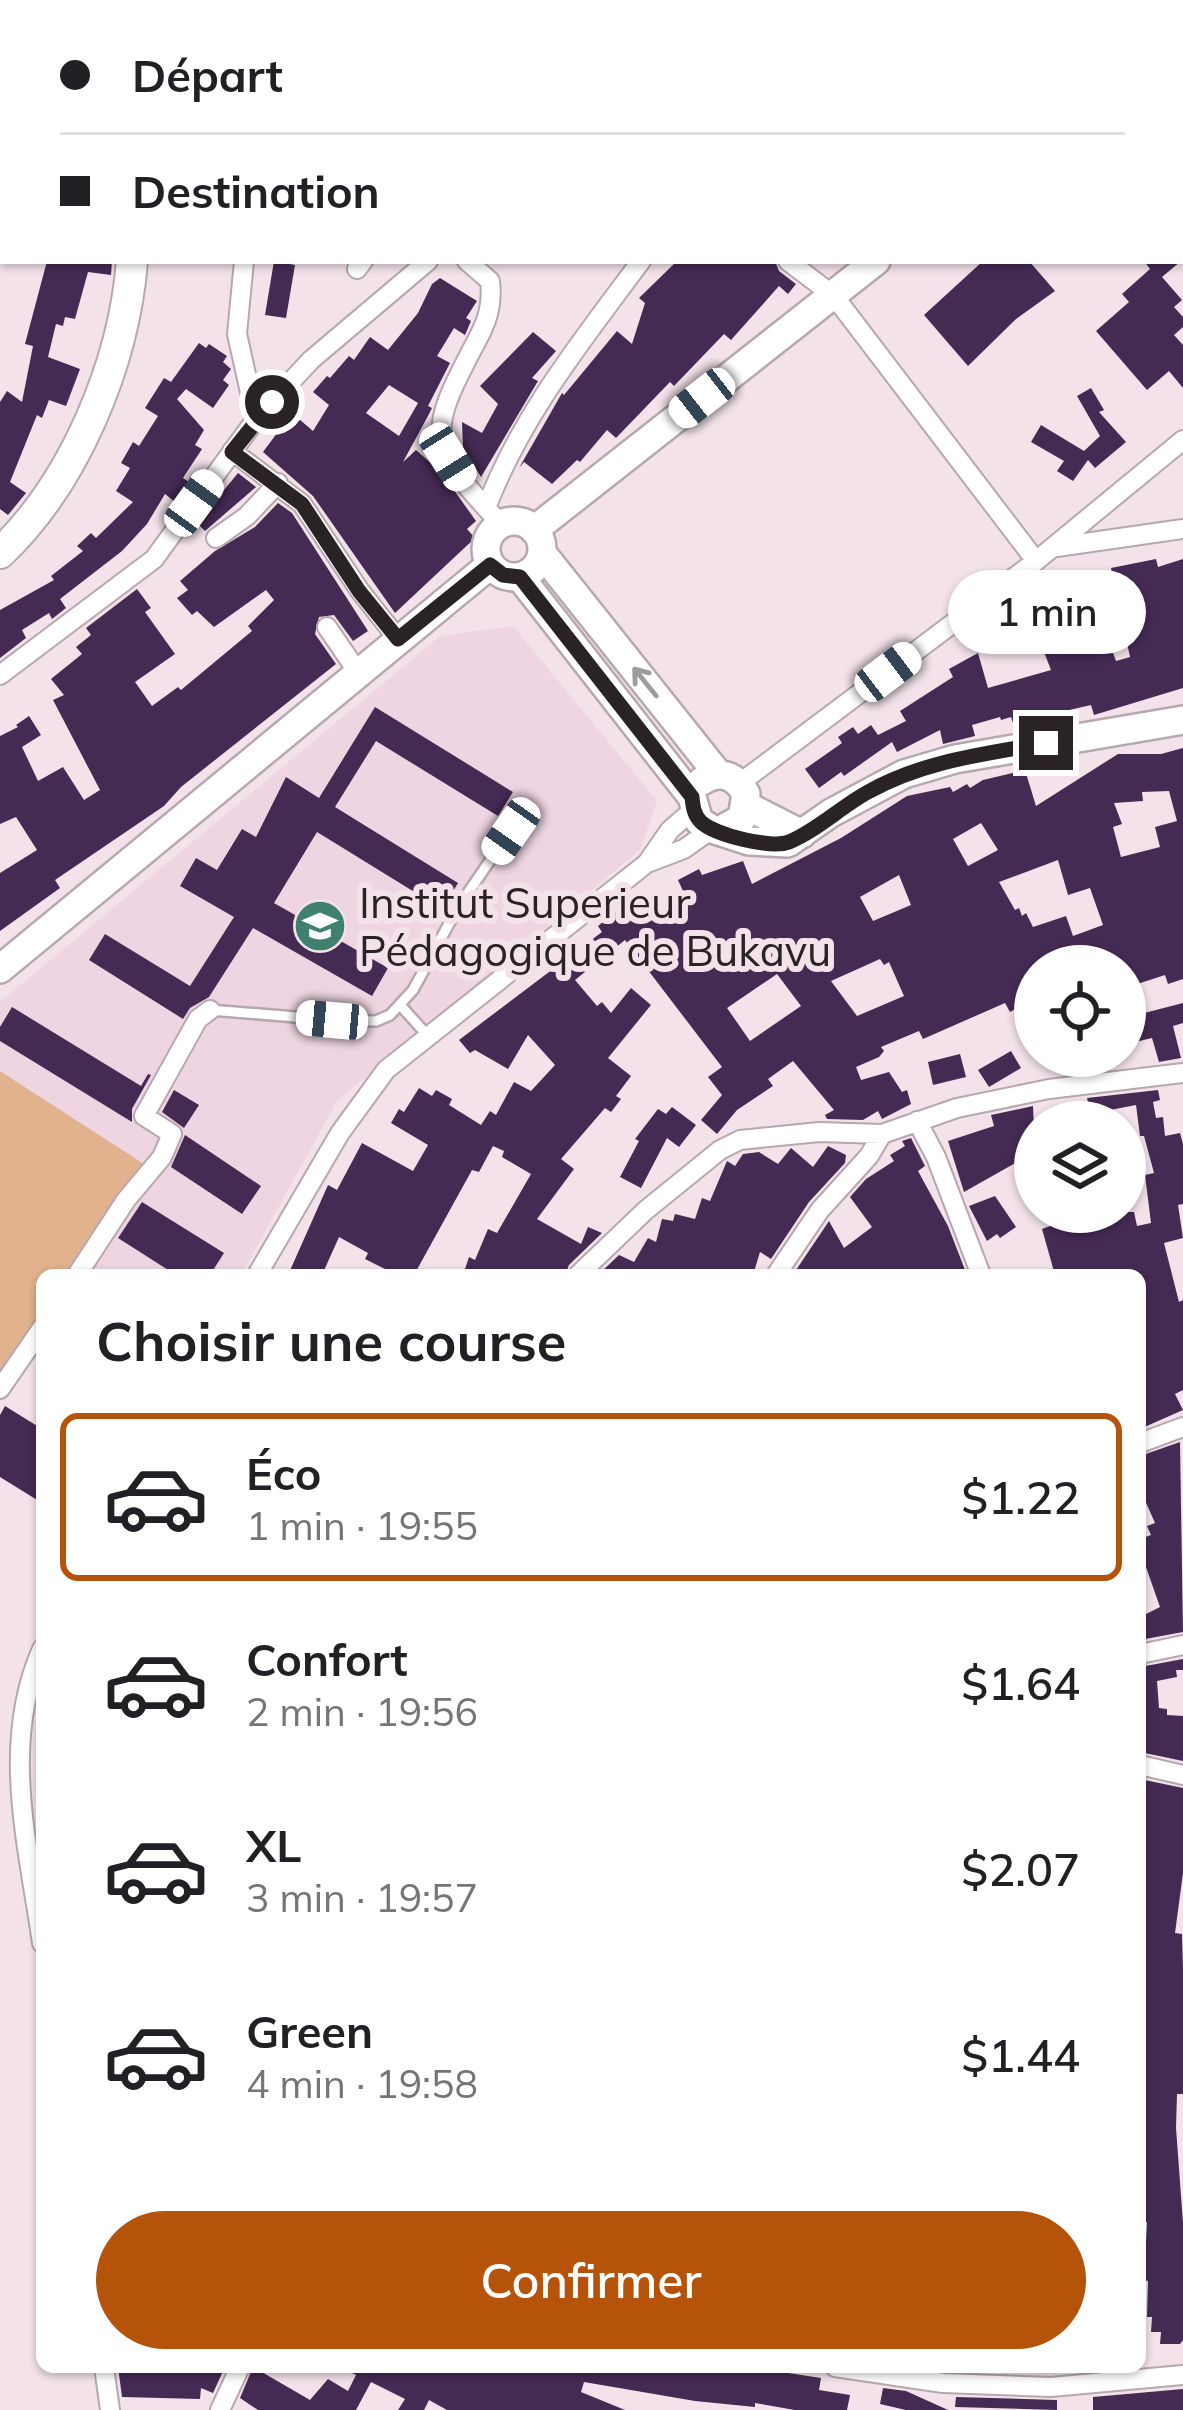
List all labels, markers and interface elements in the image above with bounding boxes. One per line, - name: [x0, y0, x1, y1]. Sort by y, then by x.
- text: Départ: [132, 47, 283, 103]
- text: Destination: [132, 163, 380, 219]
- car: [663, 362, 741, 434]
- route start: [245, 375, 299, 429]
- car: [414, 417, 482, 497]
- car: [158, 463, 230, 543]
- callout: 1 min: [947, 569, 1145, 653]
- text: 1 min: [996, 587, 1098, 636]
- car: [848, 636, 928, 708]
- one-way arrow: [632, 667, 659, 699]
- route end: [1019, 716, 1073, 770]
- car: [476, 791, 546, 871]
- place label: Institut Superieur Pédagogique de Bukavu: [359, 876, 831, 977]
- school or university icon: Institut Superieur Pédagogique de Bukavu: [292, 898, 348, 954]
- map controls: [1014, 945, 1146, 1233]
- button: locate: [1014, 945, 1146, 1077]
- car: [295, 999, 369, 1041]
- button: layers: [1014, 1101, 1146, 1233]
- text: Choisir une course: [96, 1307, 566, 1375]
- icon: car: [102, 1443, 210, 1551]
- text: Éco: [246, 1445, 322, 1501]
- text: $1.22: [961, 1469, 1080, 1525]
- text: 1 min · 19:55: [246, 1501, 478, 1550]
- icon: car: [102, 1629, 210, 1737]
- text: Confort: [246, 1631, 408, 1687]
- text: $1.64: [961, 1655, 1080, 1711]
- text: 2 min · 19:56: [246, 1687, 478, 1736]
- icon: car: [102, 1815, 210, 1923]
- text: XL: [246, 1817, 301, 1873]
- text: $2.07: [961, 1841, 1080, 1897]
- text: 3 min · 19:57: [246, 1873, 478, 1922]
- icon: car: [102, 2001, 210, 2109]
- text: Green: [246, 2003, 373, 2059]
- text: $1.44: [961, 2027, 1080, 2083]
- text: 4 min · 19:58: [246, 2059, 478, 2108]
- button: Confirmer: [96, 2211, 1086, 2349]

